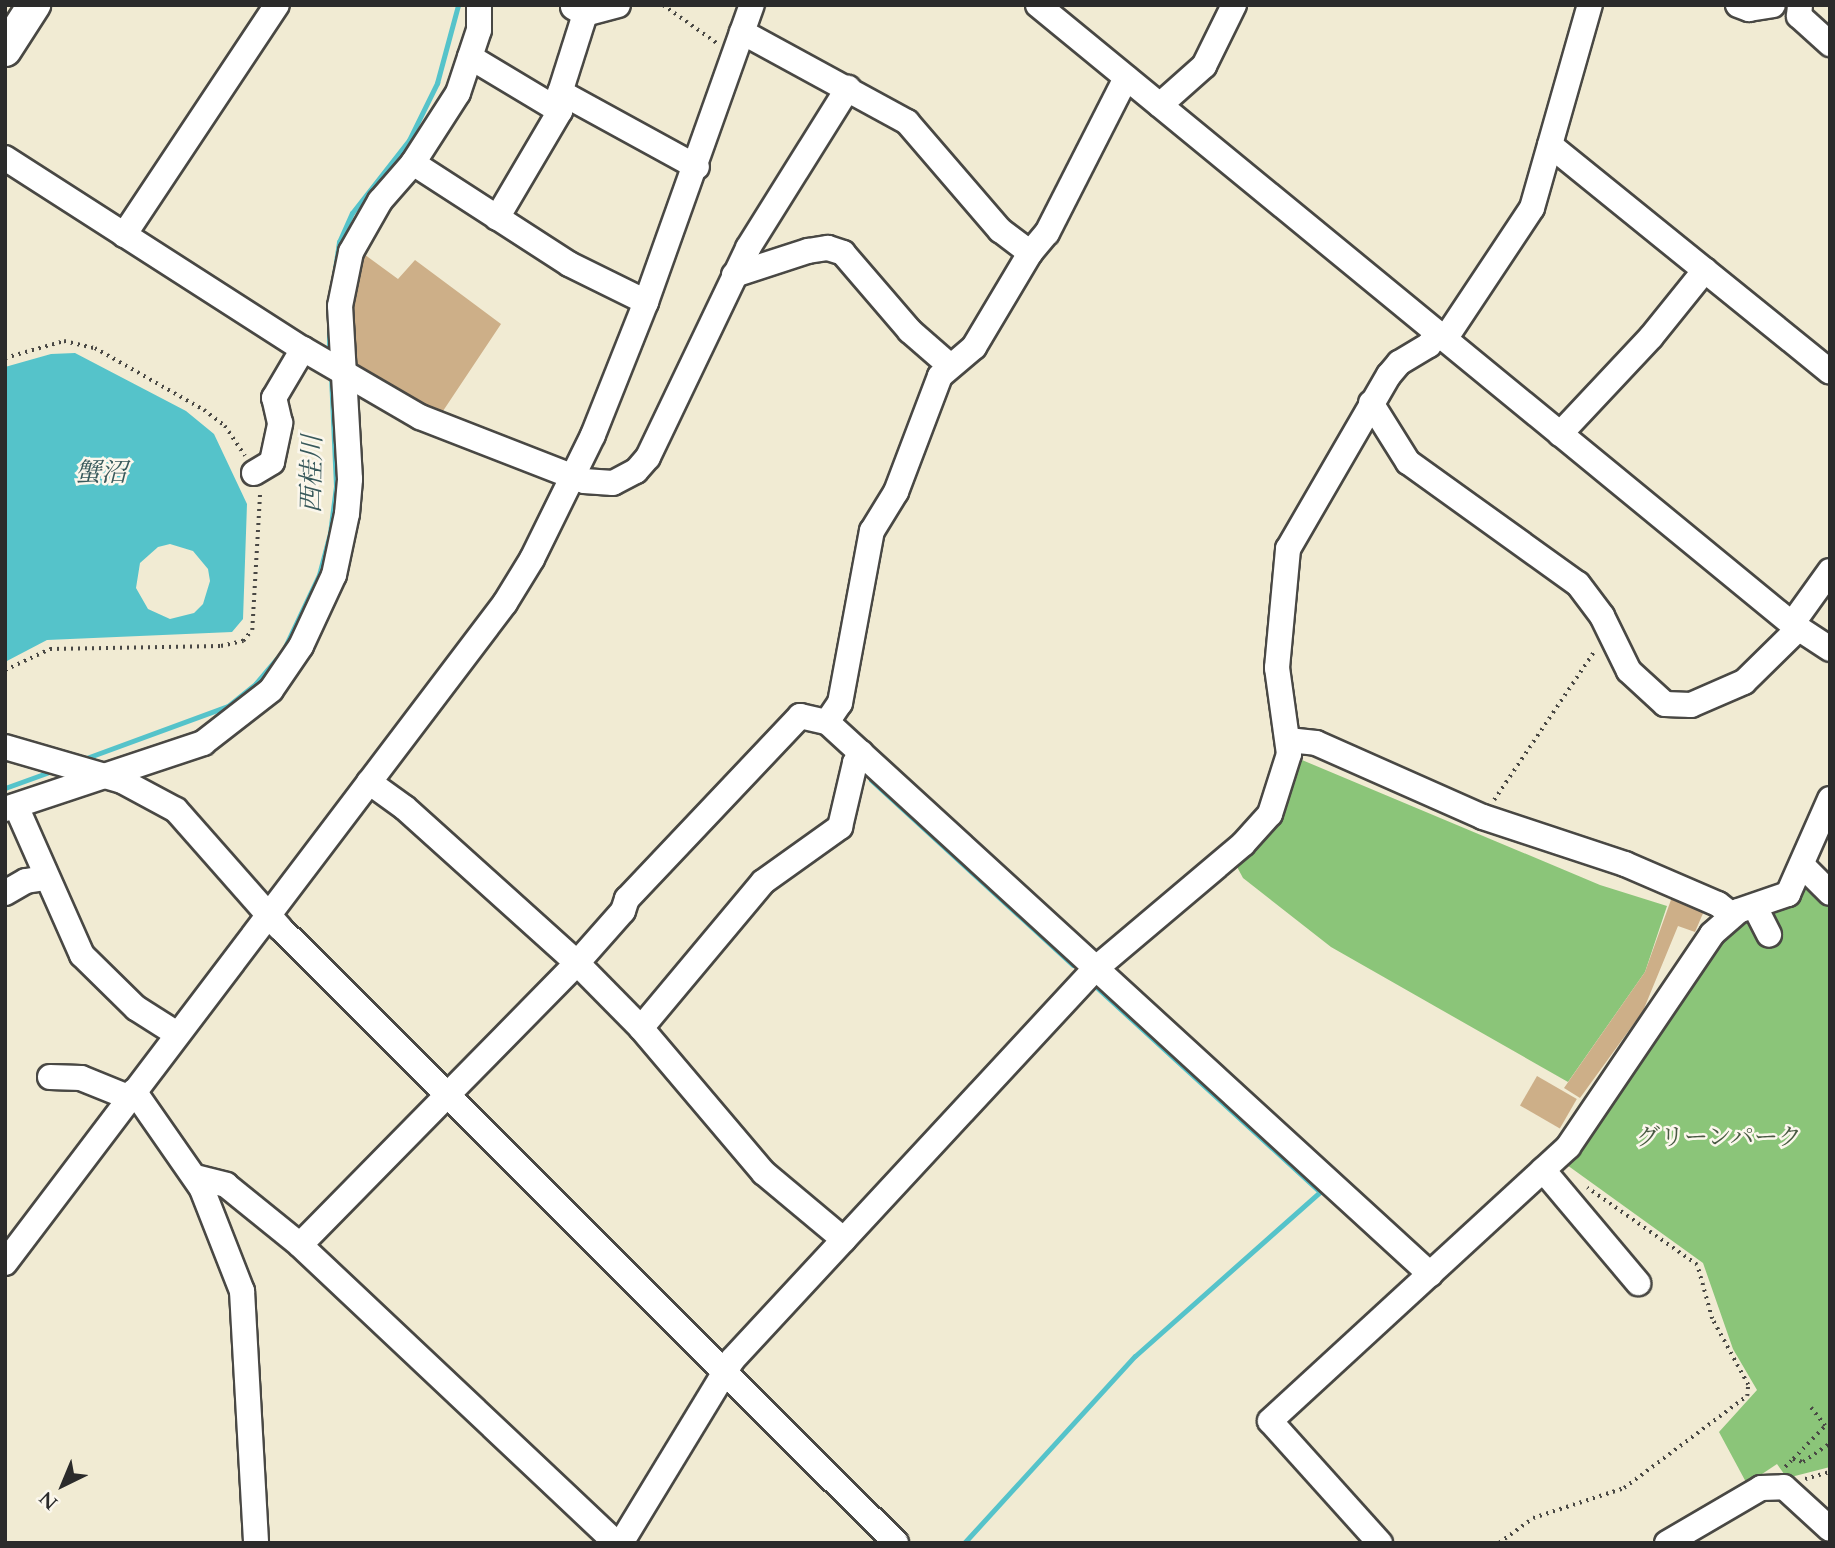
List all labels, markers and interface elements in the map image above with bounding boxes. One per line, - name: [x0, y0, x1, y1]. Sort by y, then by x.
- water label: 西桂川: [296, 435, 328, 513]
- water label: 蟹沼: [75, 457, 127, 489]
- park label: グリーンパーク: [1635, 1124, 1803, 1152]
- north arrow: [28, 1450, 98, 1520]
- text: N: [34, 1485, 64, 1515]

